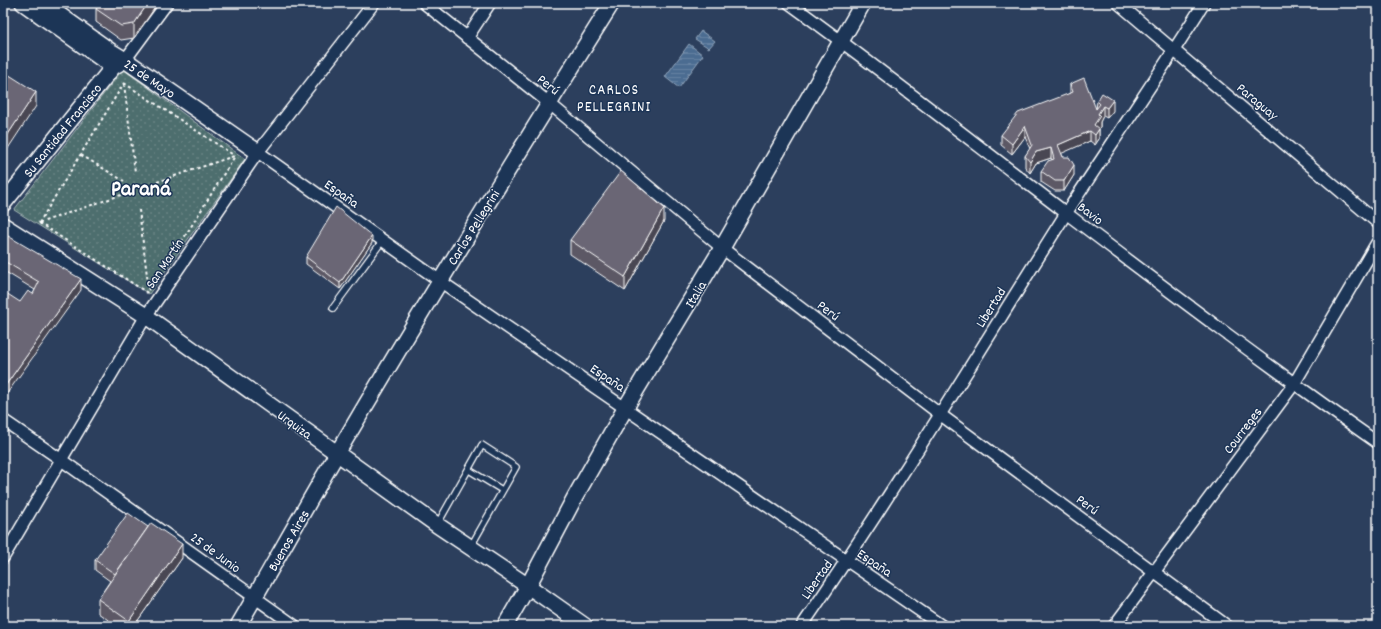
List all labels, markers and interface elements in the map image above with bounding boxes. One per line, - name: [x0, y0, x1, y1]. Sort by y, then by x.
- street label: 25 de Mayo: [119, 55, 179, 104]
- street label: Perú: [532, 70, 563, 101]
- street label: Paraguay: [1231, 79, 1282, 126]
- street label: Su Santidad Francisco: [19, 80, 108, 182]
- district label: CARLOS PELLEGRINI: [577, 80, 651, 119]
- district label: Paraná: [111, 175, 172, 206]
- street label: España: [319, 175, 363, 214]
- street label: Carlos Pellegrini: [444, 186, 506, 270]
- street label: Bavio: [1073, 198, 1107, 231]
- street label: San Martín: [142, 235, 190, 293]
- street label: Italia: [681, 277, 713, 312]
- street label: Libertad: [972, 284, 1012, 332]
- street label: Perú: [812, 296, 843, 327]
- street label: España: [585, 360, 629, 398]
- street label: Courreges: [1219, 404, 1268, 459]
- street label: Urquiza: [272, 406, 316, 445]
- street label: Perú: [1071, 491, 1102, 521]
- street label: Buenos Aires: [264, 506, 315, 575]
- street label: 25 de Junio: [185, 528, 244, 579]
- street label: España: [852, 545, 896, 583]
- street label: Libertad: [797, 556, 838, 604]

